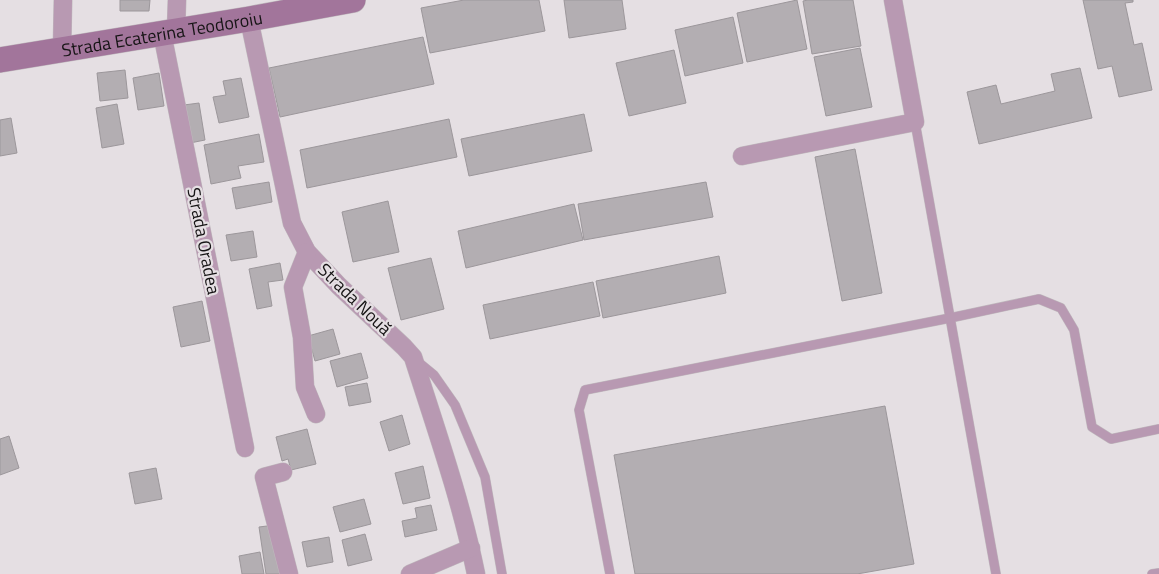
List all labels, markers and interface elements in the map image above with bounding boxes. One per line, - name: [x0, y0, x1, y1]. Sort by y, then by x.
- street label: Strada Ecaterina Teodoroiu: [59, 3, 265, 63]
- street label: Strada Oradea: [180, 185, 228, 297]
- street label: Strada Nouă: [312, 257, 398, 341]

